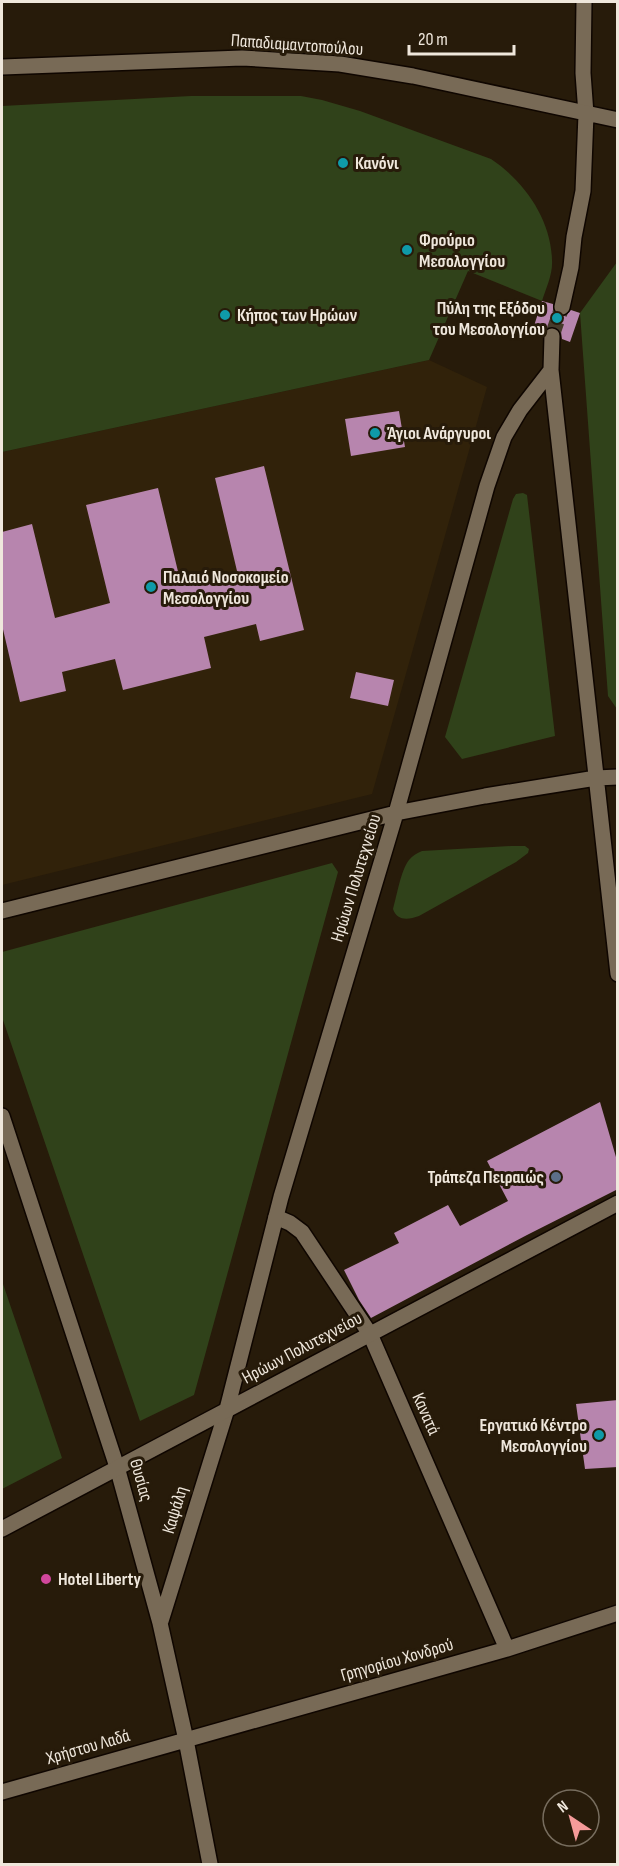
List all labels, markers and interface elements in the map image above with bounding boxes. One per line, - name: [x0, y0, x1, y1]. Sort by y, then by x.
- scale bar: [409, 18, 514, 56]
- text: 20 m: [418, 29, 448, 50]
- street label: Παπαδιαμαντοπούλου: [230, 30, 364, 60]
- place label: Κανόνι: [355, 153, 399, 174]
- marker: Κανόνι: [336, 156, 350, 170]
- place label: Φρούριο Μεσολογγίου: [419, 230, 505, 272]
- marker: Φρούριο Μεσολογγίου: [400, 243, 414, 257]
- place label: Πύλη της Εξόδου του Μεσολογγίου: [433, 298, 545, 340]
- place label: Κήπος των Ηρώων: [237, 305, 358, 326]
- marker: Κήπος των Ηρώων: [218, 308, 232, 322]
- marker: Πύλη της Εξόδου του Μεσολογγίου: [550, 311, 564, 325]
- place label: Άγιοι Ανάργυροι: [387, 423, 491, 444]
- marker: Άγιοι Ανάργυροι: [368, 426, 382, 440]
- place label: Παλαιό Νοσοκομείο Μεσολογγίου: [163, 567, 289, 609]
- marker: Παλαιό Νοσοκομείο Μεσολογγίου: [144, 580, 158, 594]
- street label: Ηρώων Πολυτεχνείου: [327, 811, 385, 945]
- place label: Τράπεζα Πειραιώς: [427, 1167, 544, 1188]
- marker: Τράπεζα Πειραιώς: [549, 1170, 563, 1184]
- street label: Ηρώων Πολυτεχνείου: [238, 1308, 366, 1388]
- street label: Κανατά: [408, 1390, 445, 1439]
- place label: Eργατικό Κέντρο Μεσολογγίου: [480, 1415, 587, 1457]
- marker: Eργατικό Κέντρο Μεσολογγίου: [592, 1428, 606, 1442]
- street label: Θυσίας: [125, 1456, 157, 1504]
- street label: Καψάλη: [158, 1484, 192, 1536]
- place label: Hotel Liberty: [58, 1569, 142, 1590]
- marker: Hotel Liberty: [39, 1572, 53, 1586]
- street label: Γρηγορίου Χονδρού: [338, 1634, 456, 1686]
- street label: Χρήστου Λαδά: [43, 1725, 133, 1769]
- north arrow: [541, 1788, 601, 1848]
- text: N: [554, 1797, 572, 1817]

